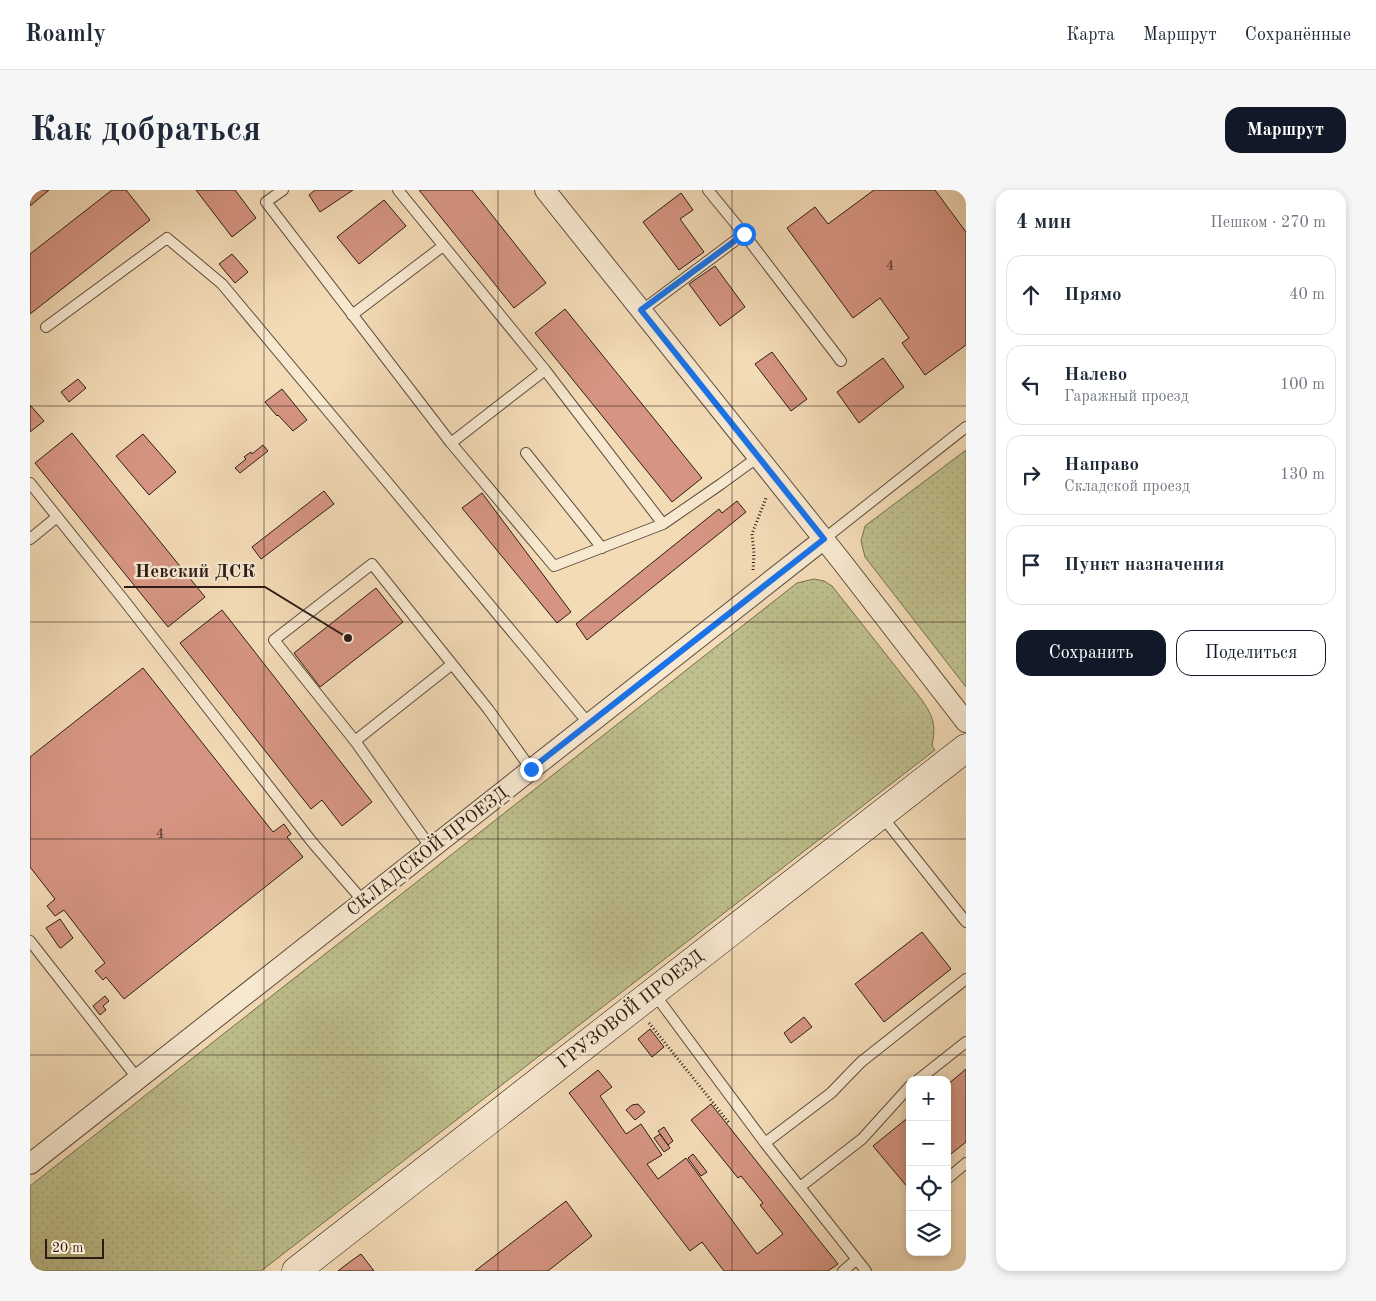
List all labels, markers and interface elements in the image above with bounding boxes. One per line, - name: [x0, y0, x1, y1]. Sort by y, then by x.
- text: Roamly: [25, 23, 106, 47]
- text: Карта: [1066, 26, 1115, 44]
- text: Маршрут: [1143, 26, 1217, 44]
- text: Сохранённые: [1245, 26, 1351, 44]
- button: Маршрут: [1225, 107, 1346, 153]
- text: Как добраться: [30, 113, 261, 148]
- text: 4 мин: [1016, 212, 1071, 233]
- text: Пешком · 270 m: [1210, 215, 1326, 231]
- route start: [733, 223, 756, 246]
- house number: 4: [886, 259, 894, 274]
- icon: ahead: [1017, 281, 1045, 309]
- text: Прямо: [1064, 286, 1122, 305]
- text: 40 m: [1289, 287, 1325, 303]
- text: Налево: [1064, 366, 1127, 385]
- icon: left: [1017, 371, 1045, 399]
- text: 100 m: [1280, 377, 1325, 393]
- text: Гаражный проезд: [1064, 389, 1189, 405]
- text: Направо: [1064, 456, 1139, 475]
- icon: right: [1017, 461, 1045, 489]
- text: 130 m: [1280, 467, 1325, 483]
- text: Складской проезд: [1064, 479, 1190, 495]
- icon: arrive: [1017, 551, 1045, 579]
- callout: Невский ДСК: [124, 553, 265, 587]
- text: Пункт назначения: [1064, 556, 1224, 575]
- text: Невский ДСК: [135, 563, 255, 582]
- button: Сохранить: [1016, 630, 1166, 676]
- button: Поделиться: [1176, 630, 1326, 676]
- route end: [520, 758, 543, 781]
- street label: СКЛАДСКОЙ ПРОЕЗД: [341, 780, 511, 920]
- house number: 4: [156, 827, 164, 842]
- street label: ГРУЗОВОЙ ПРОЕЗД: [551, 944, 707, 1072]
- map controls: [906, 1076, 951, 1256]
- button: +: [906, 1076, 951, 1121]
- button: −: [906, 1121, 951, 1166]
- button: locate: [906, 1166, 951, 1211]
- button: layers: [906, 1211, 951, 1256]
- scale bar: [45, 1236, 104, 1259]
- text: 20 m: [52, 1241, 83, 1255]

